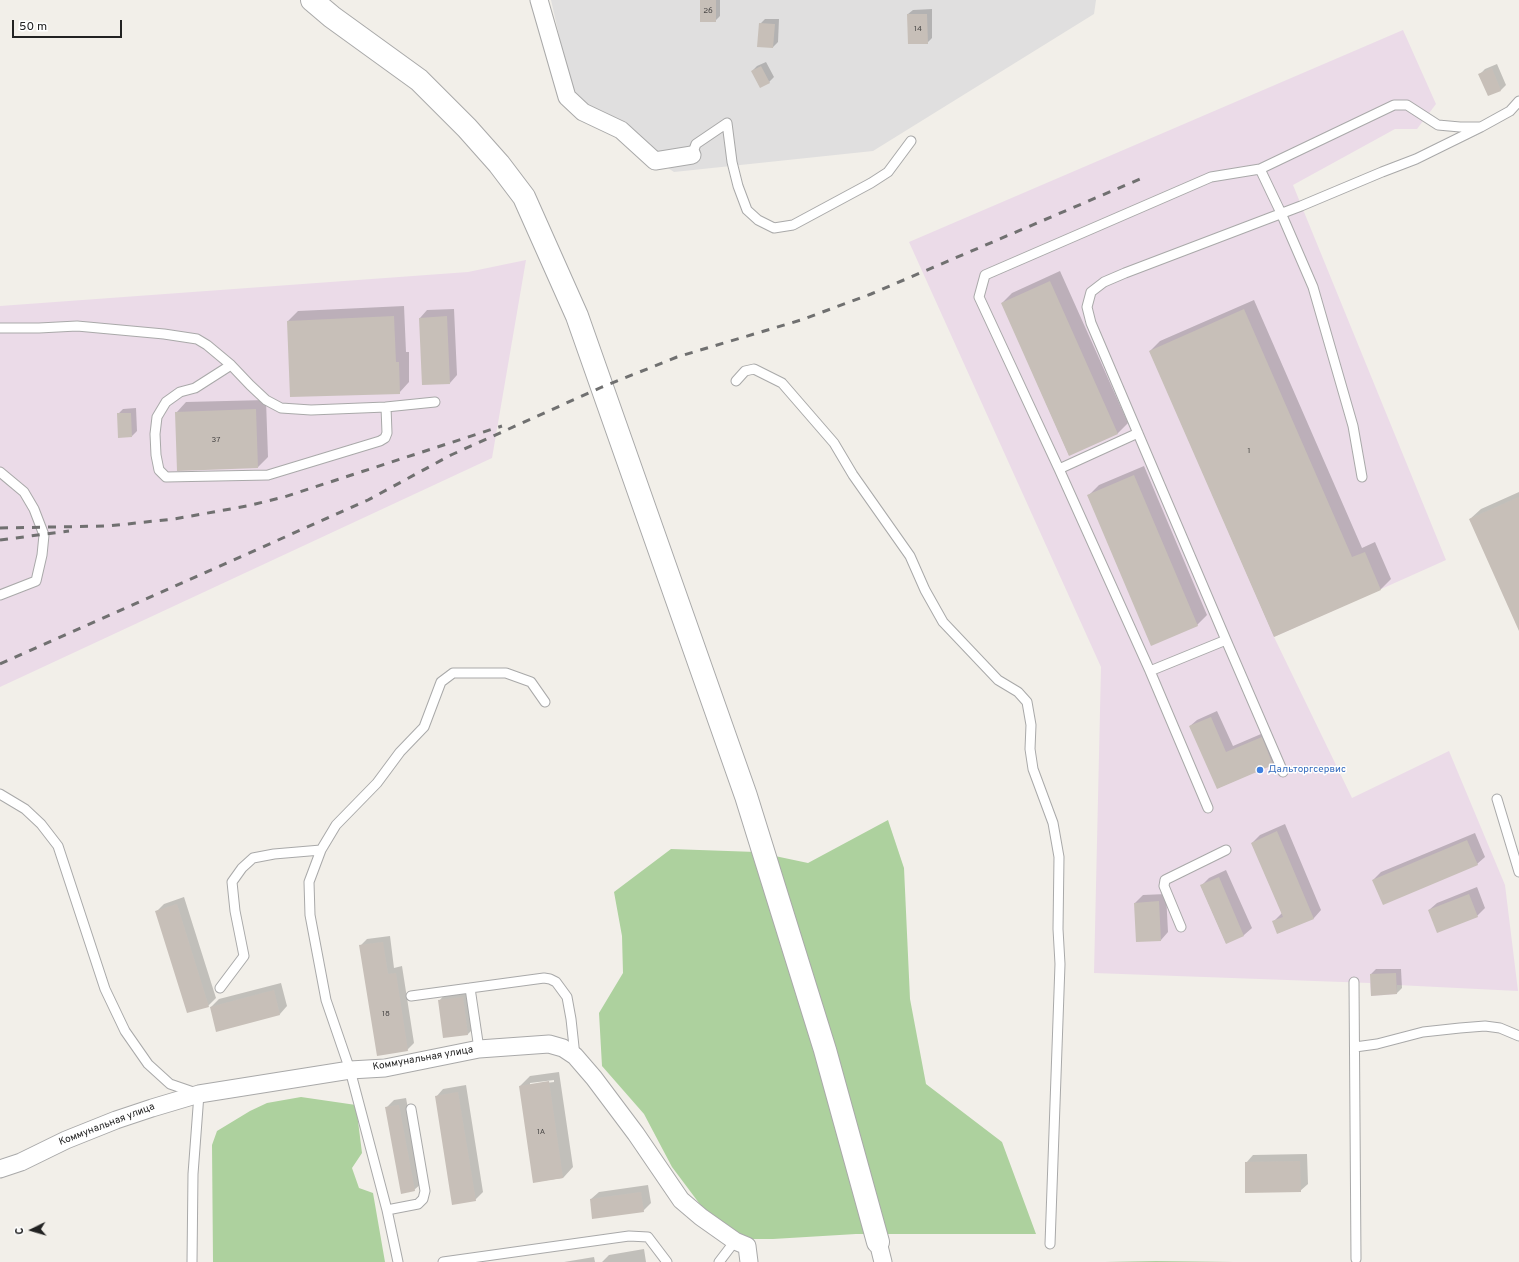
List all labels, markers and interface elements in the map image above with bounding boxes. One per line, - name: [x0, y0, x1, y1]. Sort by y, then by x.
- house number: 26: [703, 6, 713, 16]
- scale bar: [14, 12, 124, 38]
- text: 50 m: [19, 19, 47, 35]
- house number: 14: [914, 24, 922, 34]
- house number: 37: [212, 435, 220, 445]
- house number: 1: [1248, 446, 1250, 456]
- place label: Дальторгсервис: [1268, 764, 1346, 776]
- marker: Дальторгсервис: [1255, 765, 1265, 775]
- house number: 18: [382, 1009, 390, 1019]
- street label: Коммунальная улица: [372, 1044, 474, 1074]
- street label: Коммунальная улица: [57, 1101, 157, 1149]
- house number: 1А: [537, 1127, 545, 1137]
- north arrow: [12, 1210, 52, 1250]
- text: С: [13, 1227, 27, 1235]

